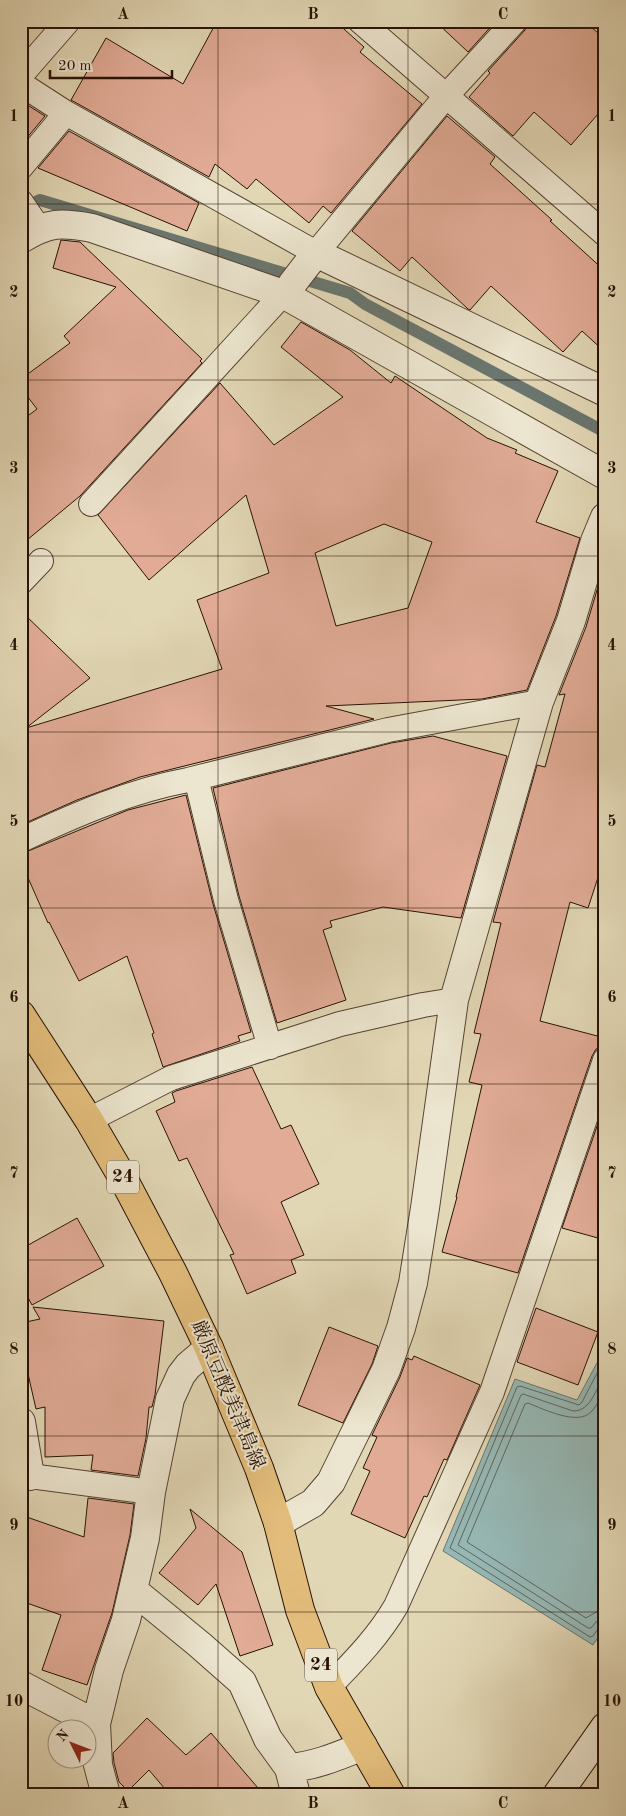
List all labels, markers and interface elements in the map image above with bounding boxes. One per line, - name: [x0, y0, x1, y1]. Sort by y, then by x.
- text: A: [117, 7, 129, 23]
- text: B: [307, 7, 319, 23]
- text: C: [498, 7, 508, 23]
- scale bar: [50, 48, 172, 80]
- text: 20 m: [58, 59, 92, 74]
- text: 1: [9, 109, 19, 125]
- text: 1: [607, 109, 617, 125]
- text: 2: [9, 285, 19, 301]
- text: 2: [607, 285, 617, 301]
- text: 3: [9, 461, 19, 477]
- text: 3: [607, 461, 617, 477]
- text: 4: [9, 638, 19, 654]
- text: 4: [607, 638, 617, 654]
- text: 5: [9, 814, 19, 830]
- text: 5: [607, 814, 617, 830]
- text: 6: [9, 990, 19, 1006]
- text: 6: [607, 990, 617, 1006]
- road number: 24: [107, 1160, 139, 1194]
- text: 7: [9, 1166, 19, 1182]
- text: 7: [607, 1166, 617, 1182]
- street label: 厳原豆酘美津島線: [187, 1317, 269, 1473]
- text: 8: [9, 1342, 19, 1358]
- text: 8: [607, 1342, 617, 1358]
- text: 9: [9, 1518, 19, 1534]
- text: 9: [607, 1518, 617, 1534]
- road number: 24: [305, 1648, 337, 1682]
- text: 10: [5, 1694, 23, 1710]
- text: 10: [603, 1694, 621, 1710]
- north arrow: [48, 1718, 98, 1768]
- text: N: [54, 1727, 72, 1745]
- text: A: [117, 1796, 129, 1812]
- text: B: [307, 1796, 319, 1812]
- text: C: [498, 1796, 508, 1812]

